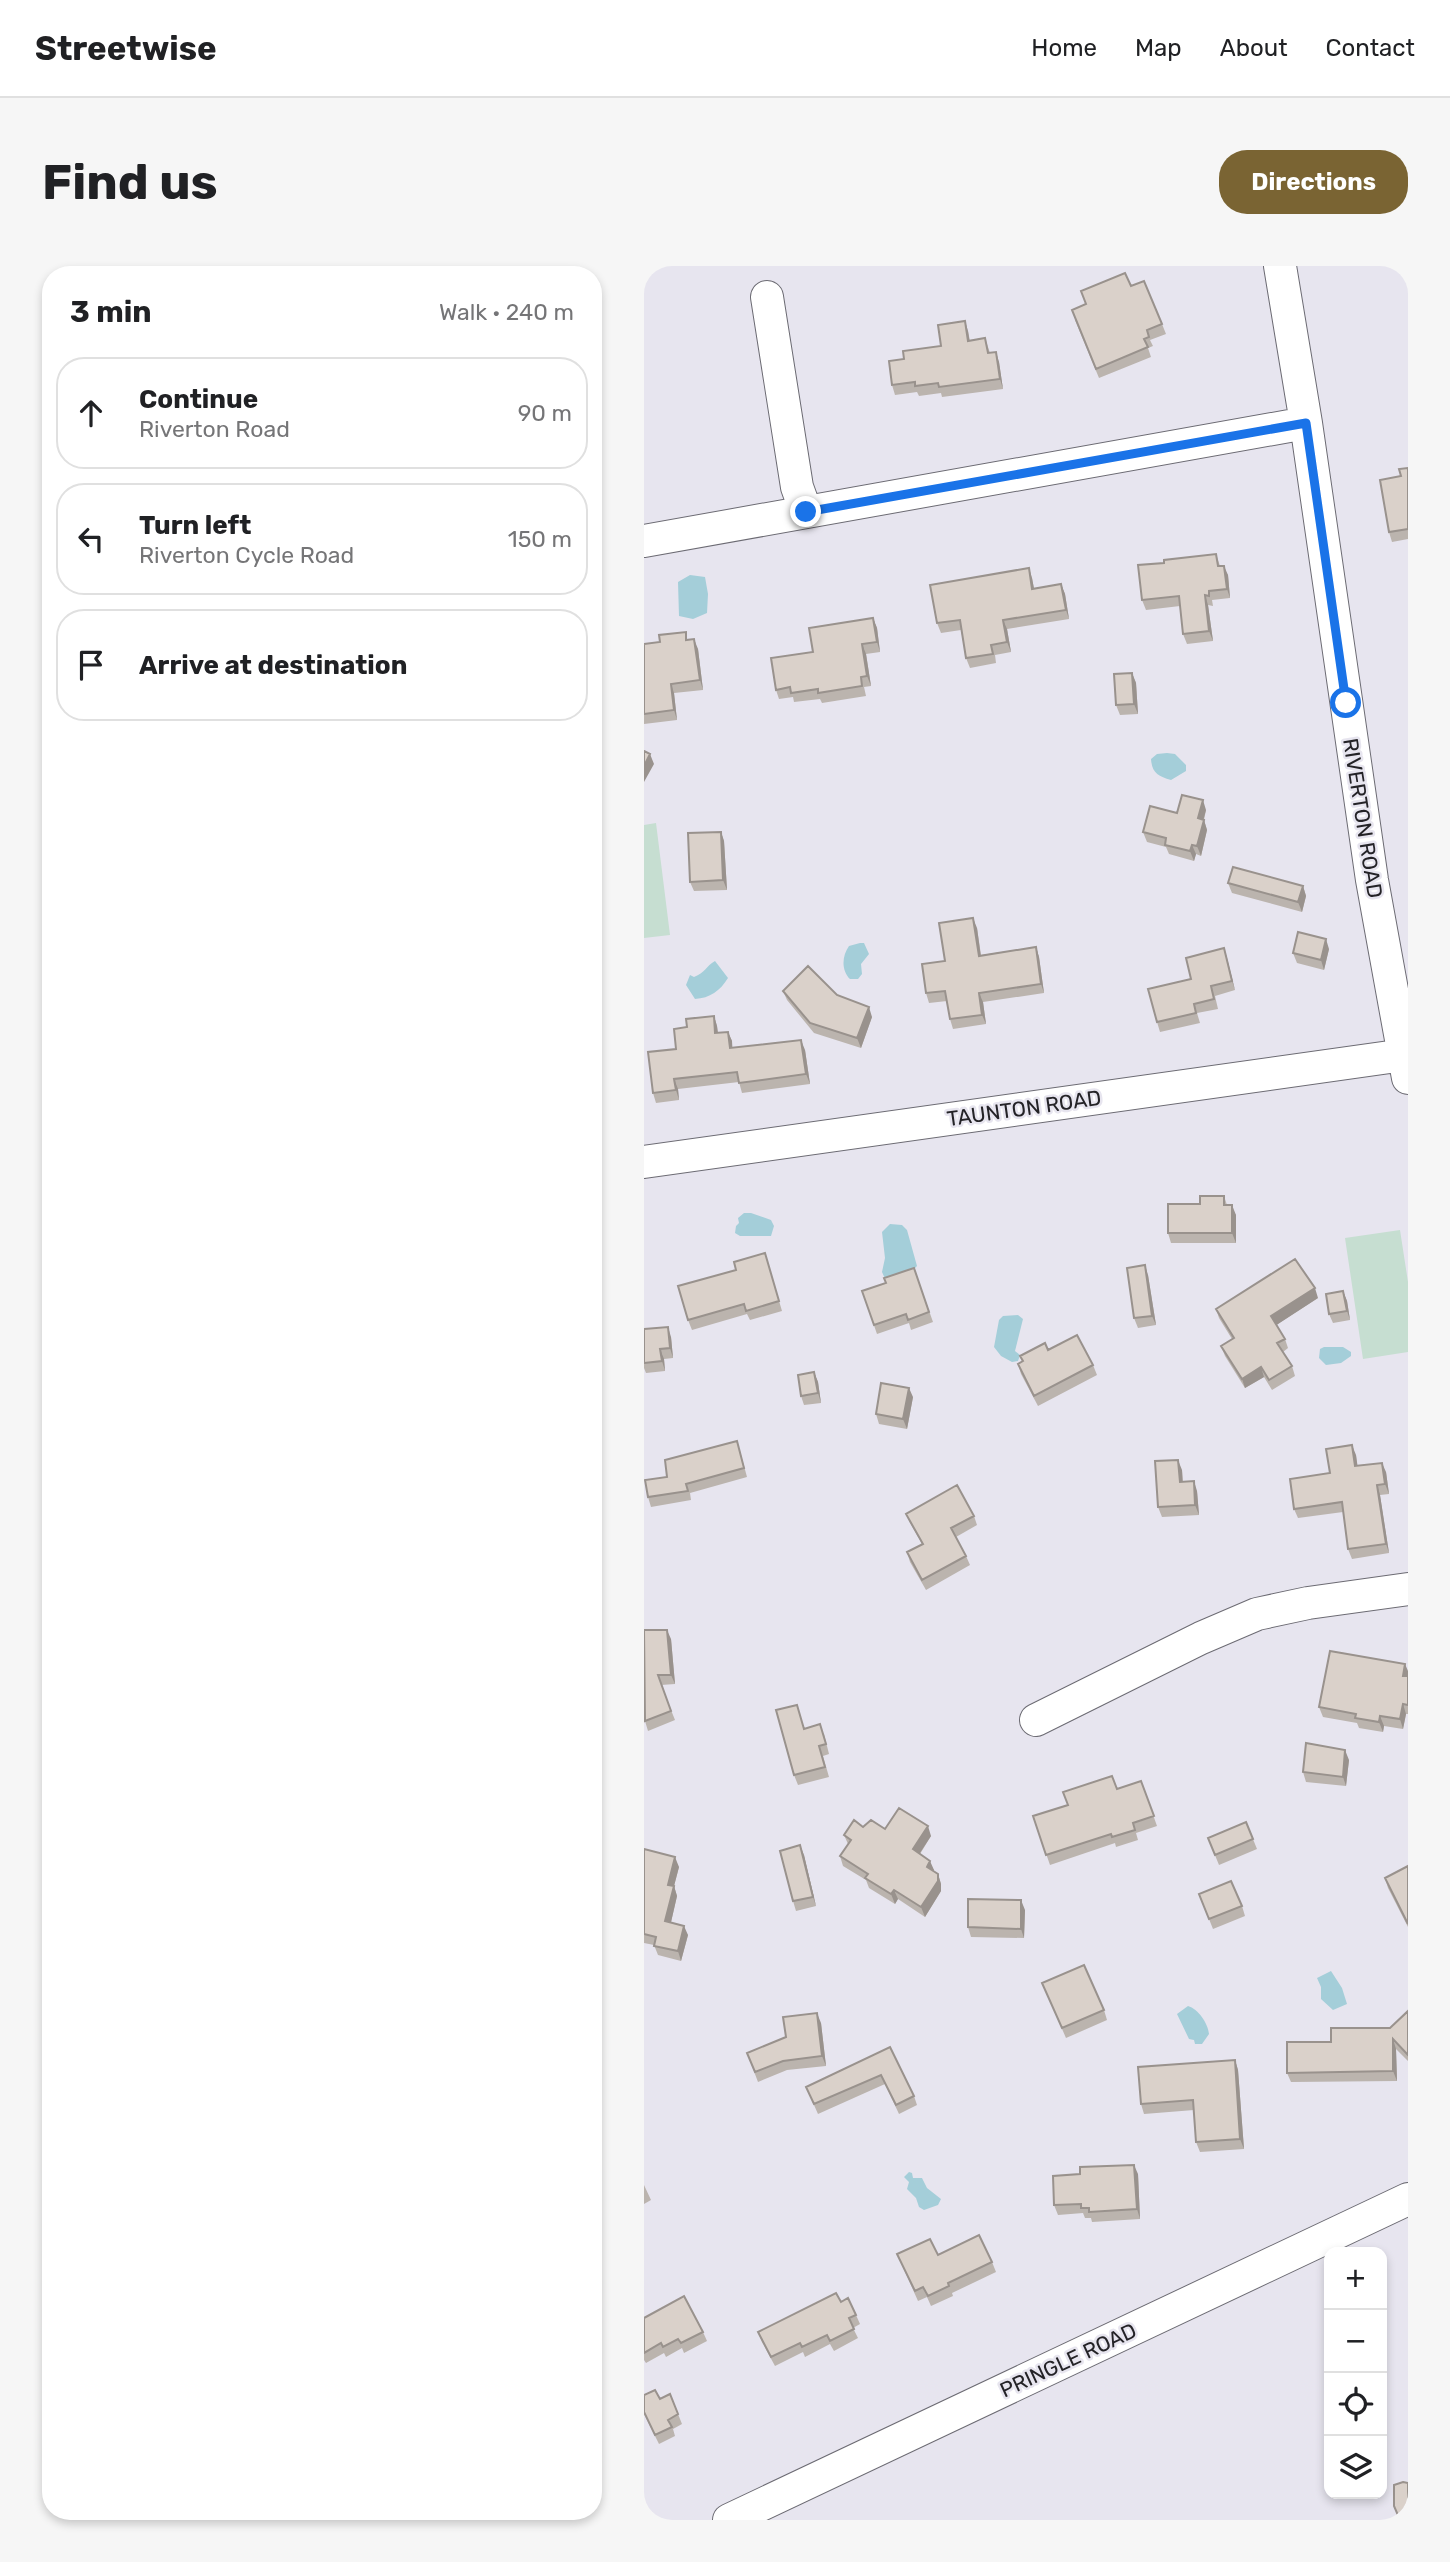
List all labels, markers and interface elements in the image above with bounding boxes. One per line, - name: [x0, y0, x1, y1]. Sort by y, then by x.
- text: Streetwise: [35, 29, 217, 68]
- text: Home: [1031, 34, 1097, 62]
- text: Map: [1135, 34, 1182, 62]
- text: About: [1220, 34, 1288, 62]
- text: Contact: [1326, 34, 1415, 62]
- button: Directions: [1219, 150, 1408, 214]
- text: Find us: [42, 153, 218, 211]
- text: 3 min: [70, 294, 152, 330]
- text: Walk · 240 m: [439, 298, 574, 326]
- text: Continue: [139, 384, 258, 415]
- icon: ahead: [72, 394, 110, 432]
- text: 90 m: [518, 399, 572, 427]
- text: Riverton Road: [139, 415, 290, 443]
- route end: [790, 496, 821, 527]
- text: Turn left: [139, 510, 251, 541]
- icon: left: [72, 520, 110, 558]
- text: 150 m: [508, 525, 572, 553]
- text: Riverton Cycle Road: [139, 541, 354, 569]
- icon: arrive: [72, 646, 110, 684]
- text: Arrive at destination: [139, 650, 407, 681]
- route start: [1330, 687, 1361, 718]
- street label: RIVERTON ROAD: [1338, 736, 1388, 900]
- street label: TAUNTON ROAD: [945, 1085, 1103, 1131]
- map controls: [1324, 2247, 1387, 2499]
- button: +: [1324, 2247, 1387, 2310]
- button: −: [1324, 2310, 1387, 2373]
- street label: PRINGLE ROAD: [996, 2317, 1140, 2403]
- button: locate: [1324, 2373, 1387, 2436]
- button: layers: [1324, 2436, 1387, 2499]

